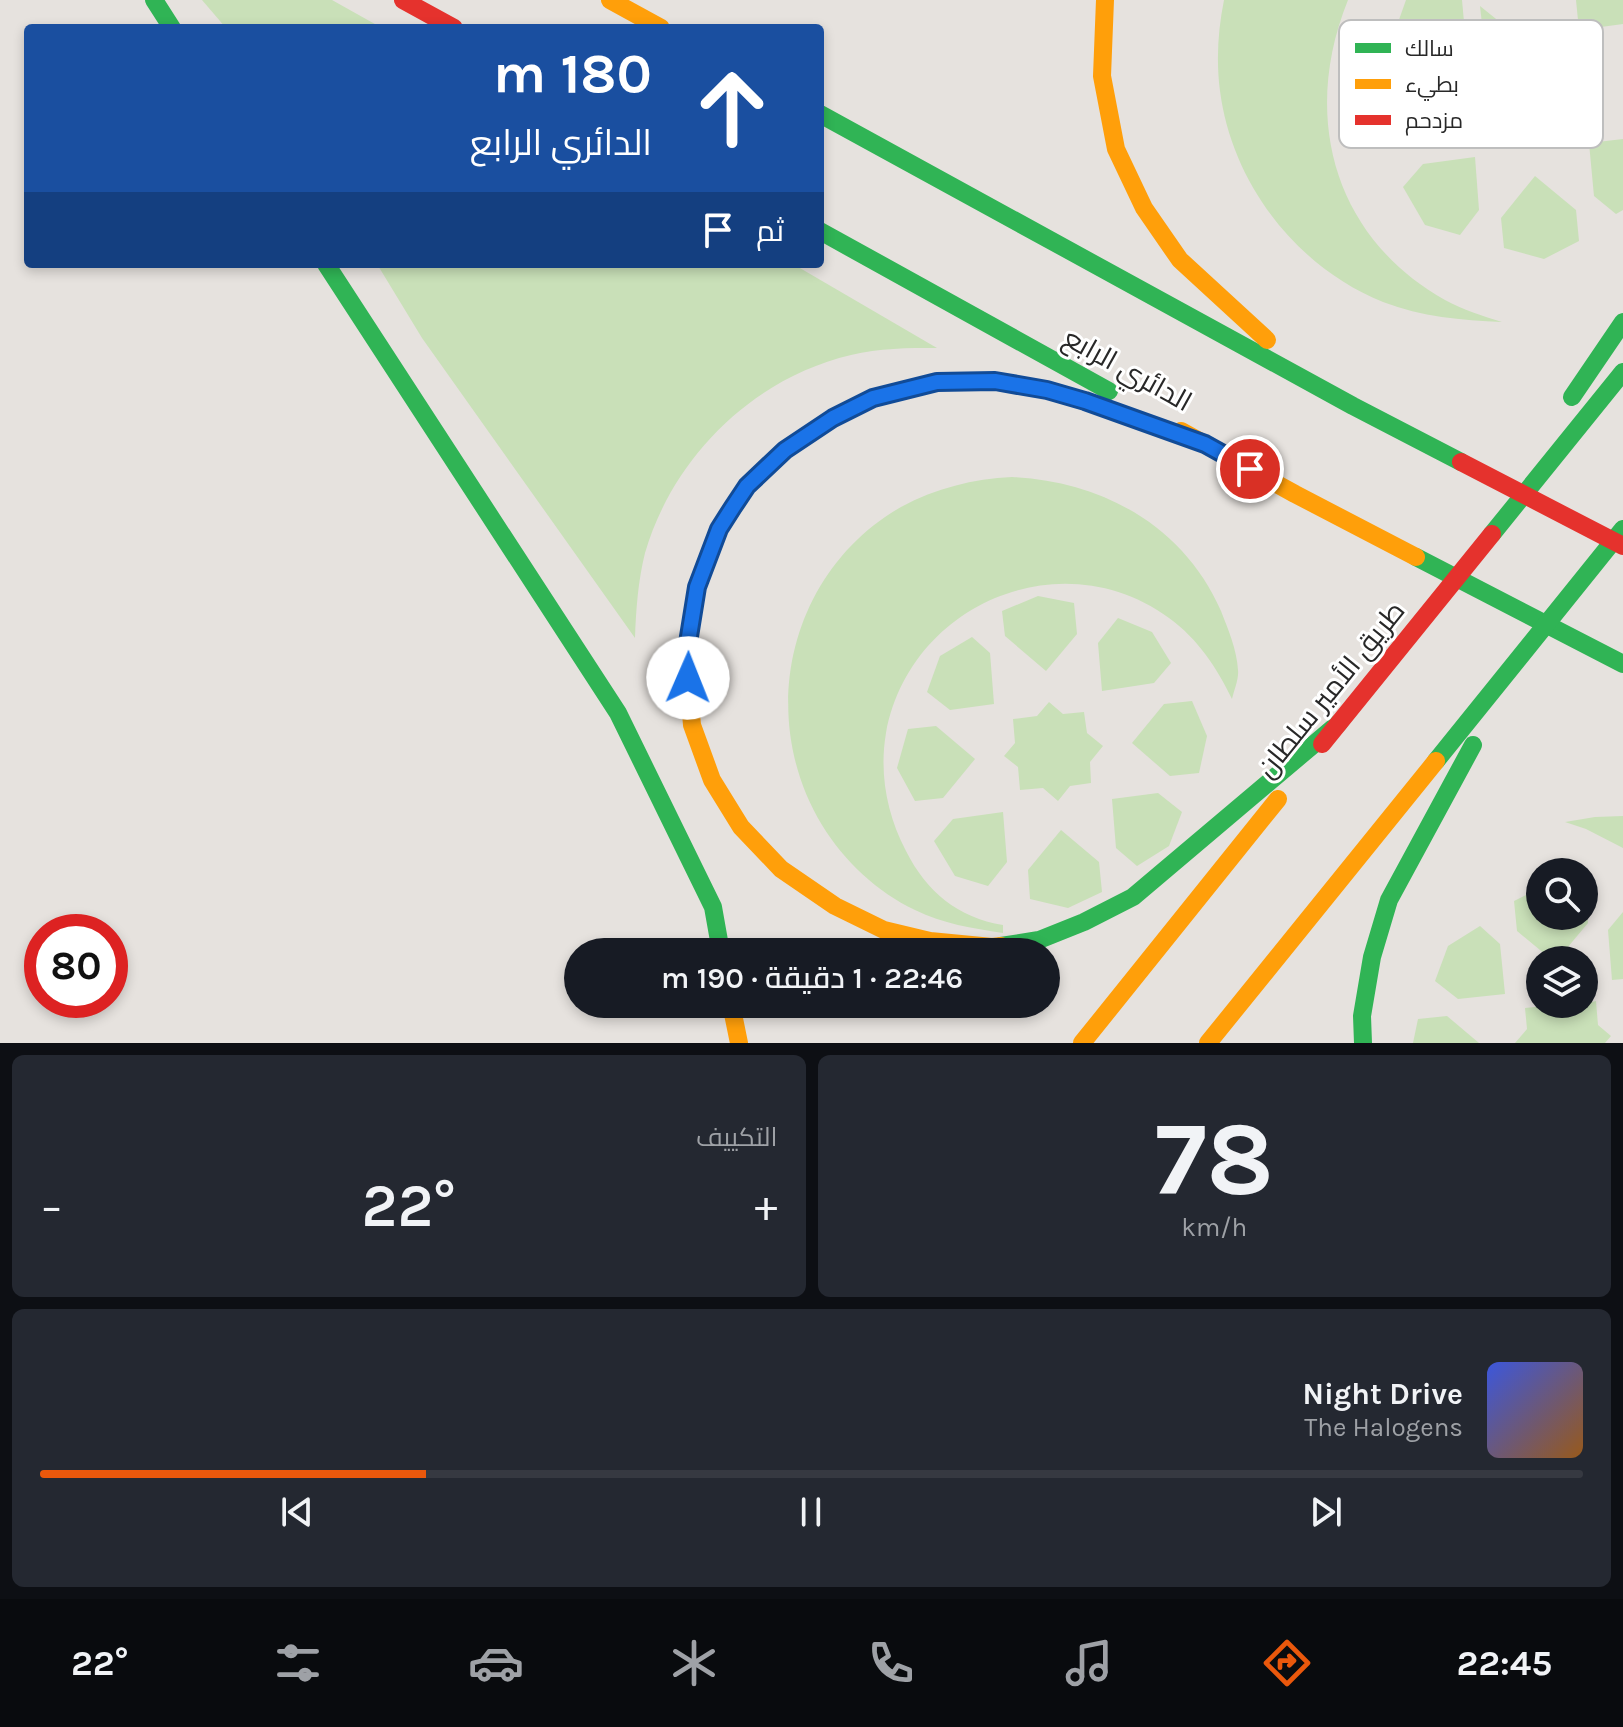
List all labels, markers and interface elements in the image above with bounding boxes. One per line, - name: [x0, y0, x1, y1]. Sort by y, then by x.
- legend: [1339, 20, 1603, 148]
- text: سالك: [1405, 36, 1454, 62]
- text: 180 m: [493, 41, 652, 106]
- icon: ahead: [680, 56, 784, 160]
- text: بطيء: [1405, 72, 1459, 101]
- text: مزدحم: [1405, 108, 1463, 136]
- text: الدائري الرابع: [470, 122, 652, 164]
- icon: arrive: [696, 208, 740, 252]
- text: ثم: [756, 213, 784, 249]
- street label: الدائري الرابع: [1055, 321, 1198, 423]
- pin: [1216, 435, 1284, 503]
- icon: arrive: [1228, 447, 1272, 491]
- street label: طريق الأمير سلطان: [1249, 595, 1412, 784]
- position arrow: [646, 636, 730, 720]
- map controls: [1526, 858, 1598, 1018]
- button: search: [1526, 858, 1598, 930]
- speed limit sign: 80: [24, 914, 128, 1018]
- button: layers: [1526, 946, 1598, 1018]
- text: 22:46 · 1 دقيقة · 190 m: [661, 960, 963, 996]
- text: 78: [1155, 1099, 1274, 1220]
- text: التكييف: [696, 1122, 778, 1153]
- text: 22°: [362, 1171, 456, 1241]
- text: −: [40, 1181, 63, 1232]
- text: +: [754, 1181, 777, 1232]
- text: km/h: [1181, 1212, 1247, 1243]
- text: Night Drive: [1302, 1376, 1463, 1412]
- text: The Halogens: [1304, 1412, 1463, 1443]
- icon: previous: [275, 1490, 319, 1534]
- icon: pause: [789, 1490, 833, 1534]
- icon: next: [1304, 1490, 1348, 1534]
- icon: filters: [270, 1635, 326, 1691]
- icon: car: [468, 1635, 524, 1691]
- icon: climate: [666, 1635, 722, 1691]
- icon: phone: [863, 1635, 919, 1691]
- icon: music: [1061, 1635, 1117, 1691]
- icon: directions: [1259, 1635, 1315, 1691]
- text: 22°: [71, 1642, 128, 1684]
- text: 22:45: [1457, 1642, 1552, 1684]

